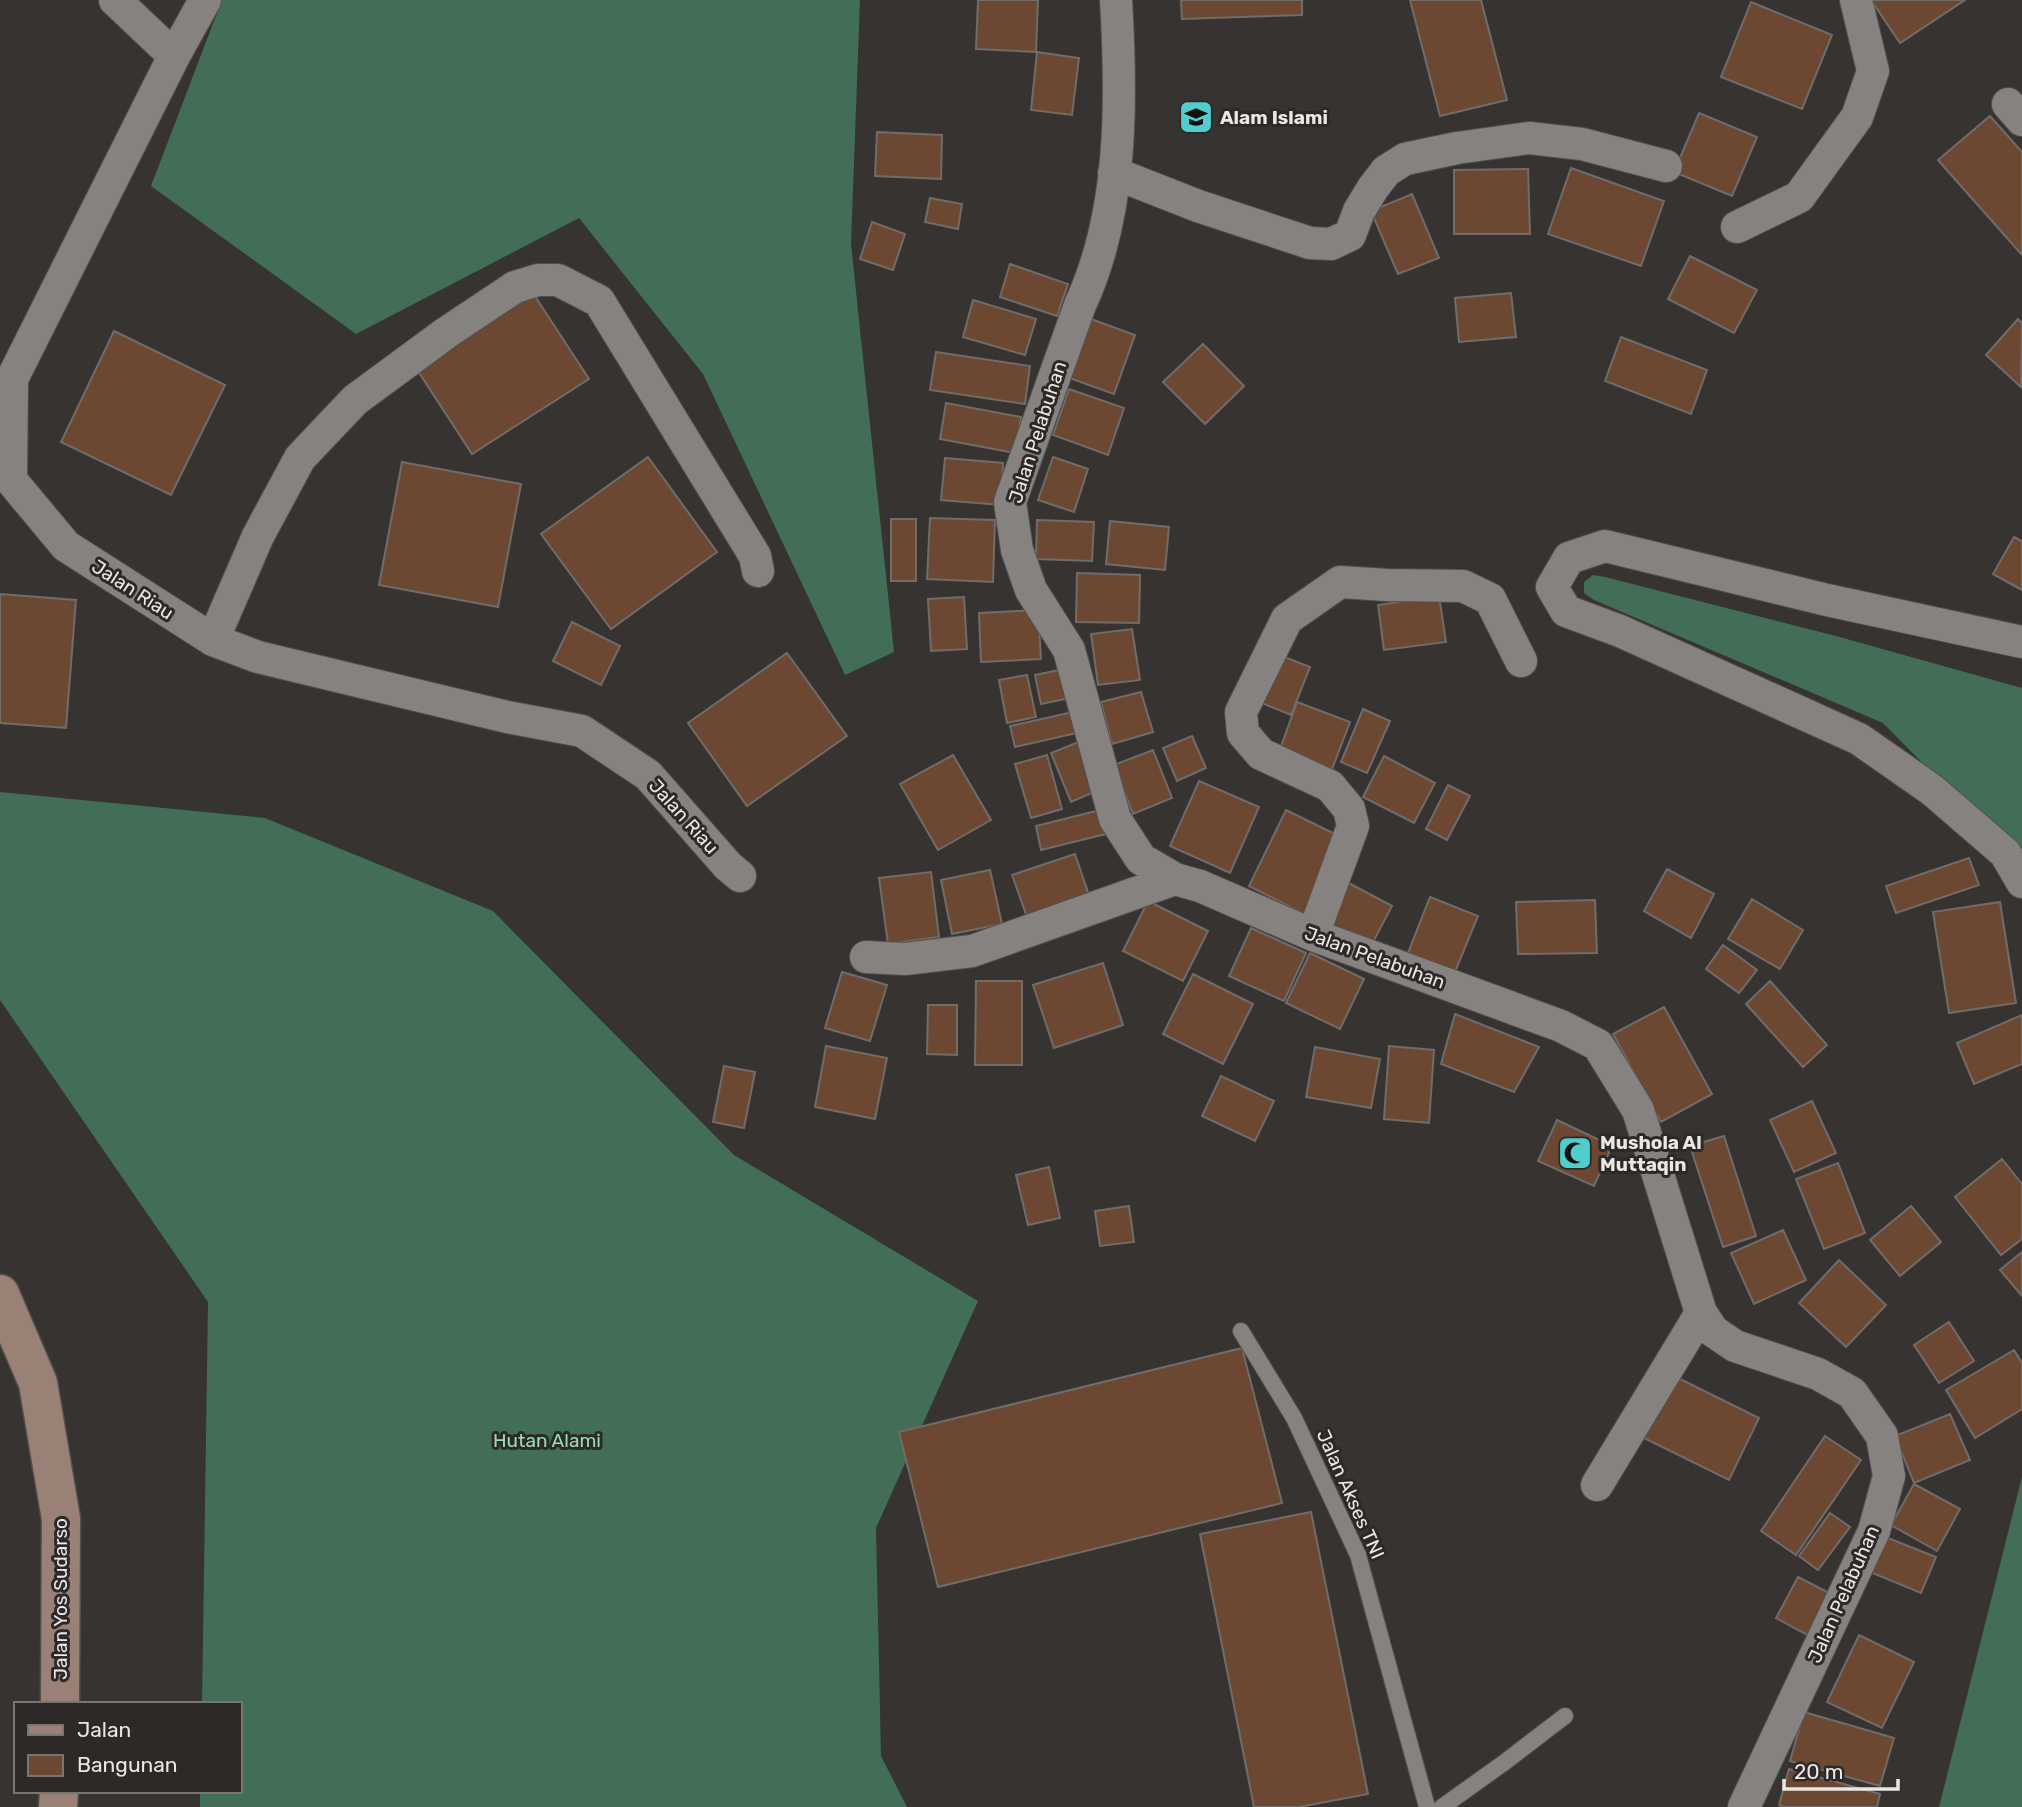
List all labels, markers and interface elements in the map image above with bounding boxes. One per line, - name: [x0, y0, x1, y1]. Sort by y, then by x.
- school or university icon: Alam Islami: [1177, 98, 1215, 136]
- place label: Alam Islami: [1220, 106, 1328, 129]
- street label: Jalan Pelabuhan: [1004, 358, 1071, 506]
- street label: Jalan Riau: [88, 555, 178, 624]
- street label: Jalan Riau: [644, 774, 723, 858]
- street label: Jalan Pelabuhan: [1301, 921, 1448, 994]
- place label: Mushola Al Muttaqin: [1600, 1131, 1702, 1176]
- mosque icon: Mushola Al Muttaqin: [1556, 1134, 1594, 1172]
- street label: Jalan Akses TNI: [1312, 1426, 1389, 1562]
- park label: Hutan Alami: [493, 1429, 601, 1452]
- street label: Jalan Yos Sudarso: [49, 1518, 72, 1680]
- street label: Jalan Pelabuhan: [1803, 1522, 1884, 1666]
- legend: [14, 1702, 242, 1793]
- text: Jalan: [77, 1717, 131, 1742]
- scale bar: [1784, 1748, 1898, 1792]
- text: Bangunan: [77, 1752, 178, 1777]
- text: 20 m: [1794, 1759, 1843, 1784]

